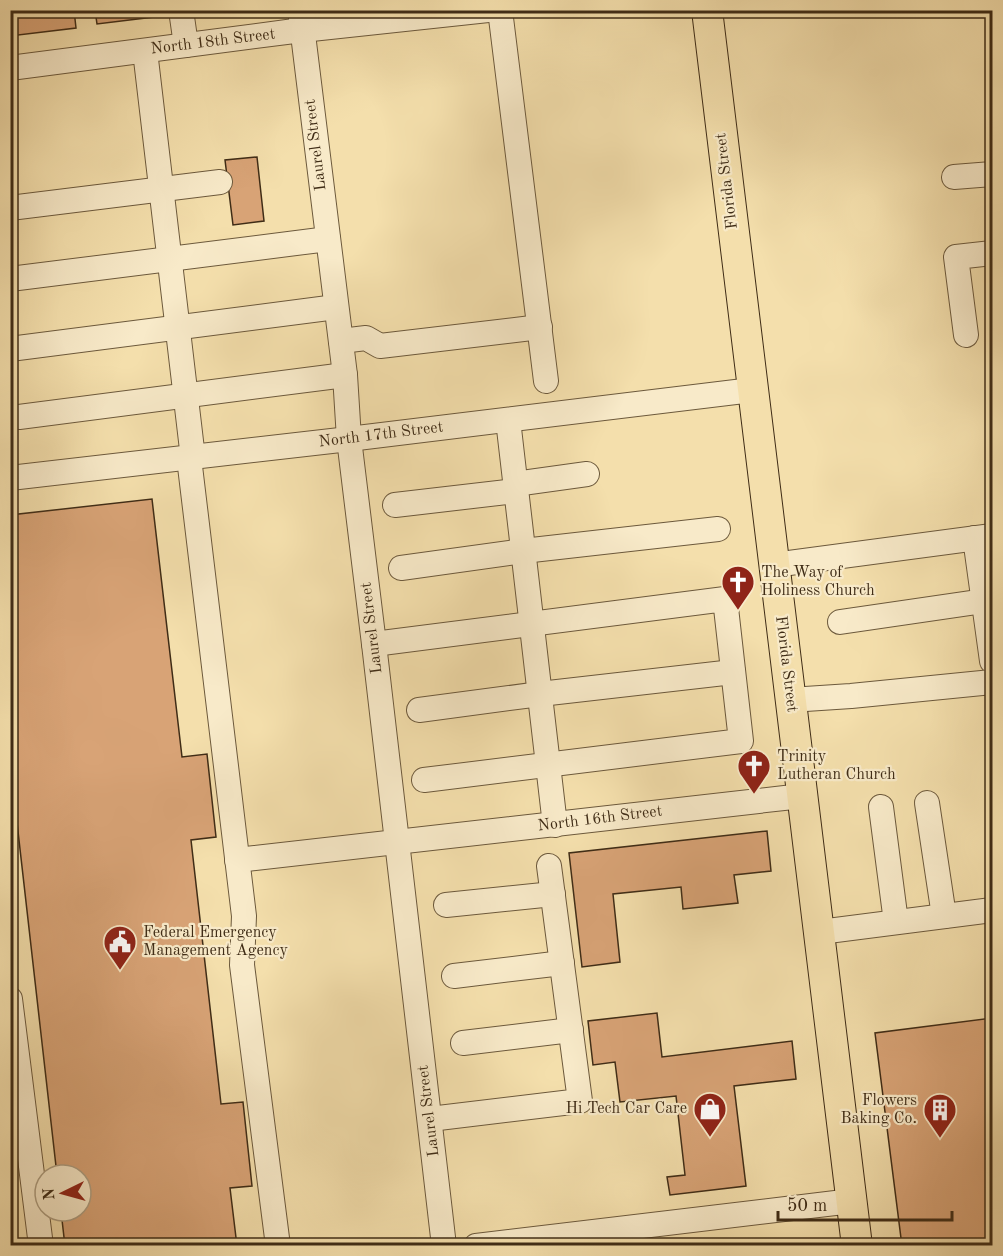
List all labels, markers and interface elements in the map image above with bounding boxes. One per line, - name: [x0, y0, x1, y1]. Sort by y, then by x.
- street label: North 18th Street: [150, 26, 277, 58]
- street label: Laurel Street: [302, 98, 330, 192]
- street label: Florida Street: [713, 131, 741, 230]
- street label: North 17th Street: [318, 419, 445, 451]
- church icon: The Way of Holiness Church: [720, 564, 756, 611]
- place label: The Way of Holiness Church: [761, 565, 875, 599]
- street label: Laurel Street: [358, 581, 386, 675]
- street label: Florida Street: [772, 615, 800, 714]
- church icon: Trinity Lutheran Church: [736, 748, 772, 795]
- place label: Trinity Lutheran Church: [777, 749, 896, 783]
- street label: North 16th Street: [537, 803, 664, 835]
- public building icon: Federal Emergency Management Agency: [102, 924, 138, 971]
- place label: Federal Emergency Management Agency: [143, 925, 288, 959]
- street label: Laurel Street: [415, 1064, 443, 1158]
- shop icon: Hi Tech Car Care: [692, 1091, 728, 1138]
- building icon: Flowers Baking Co.: [922, 1092, 958, 1139]
- place label: Flowers Baking Co.: [841, 1093, 917, 1127]
- place label: Hi Tech Car Care: [566, 1101, 687, 1117]
- north arrow: [33, 1163, 93, 1223]
- scale bar: [778, 1184, 952, 1222]
- text: N: [41, 1187, 59, 1201]
- text: 50 m: [787, 1197, 827, 1215]

